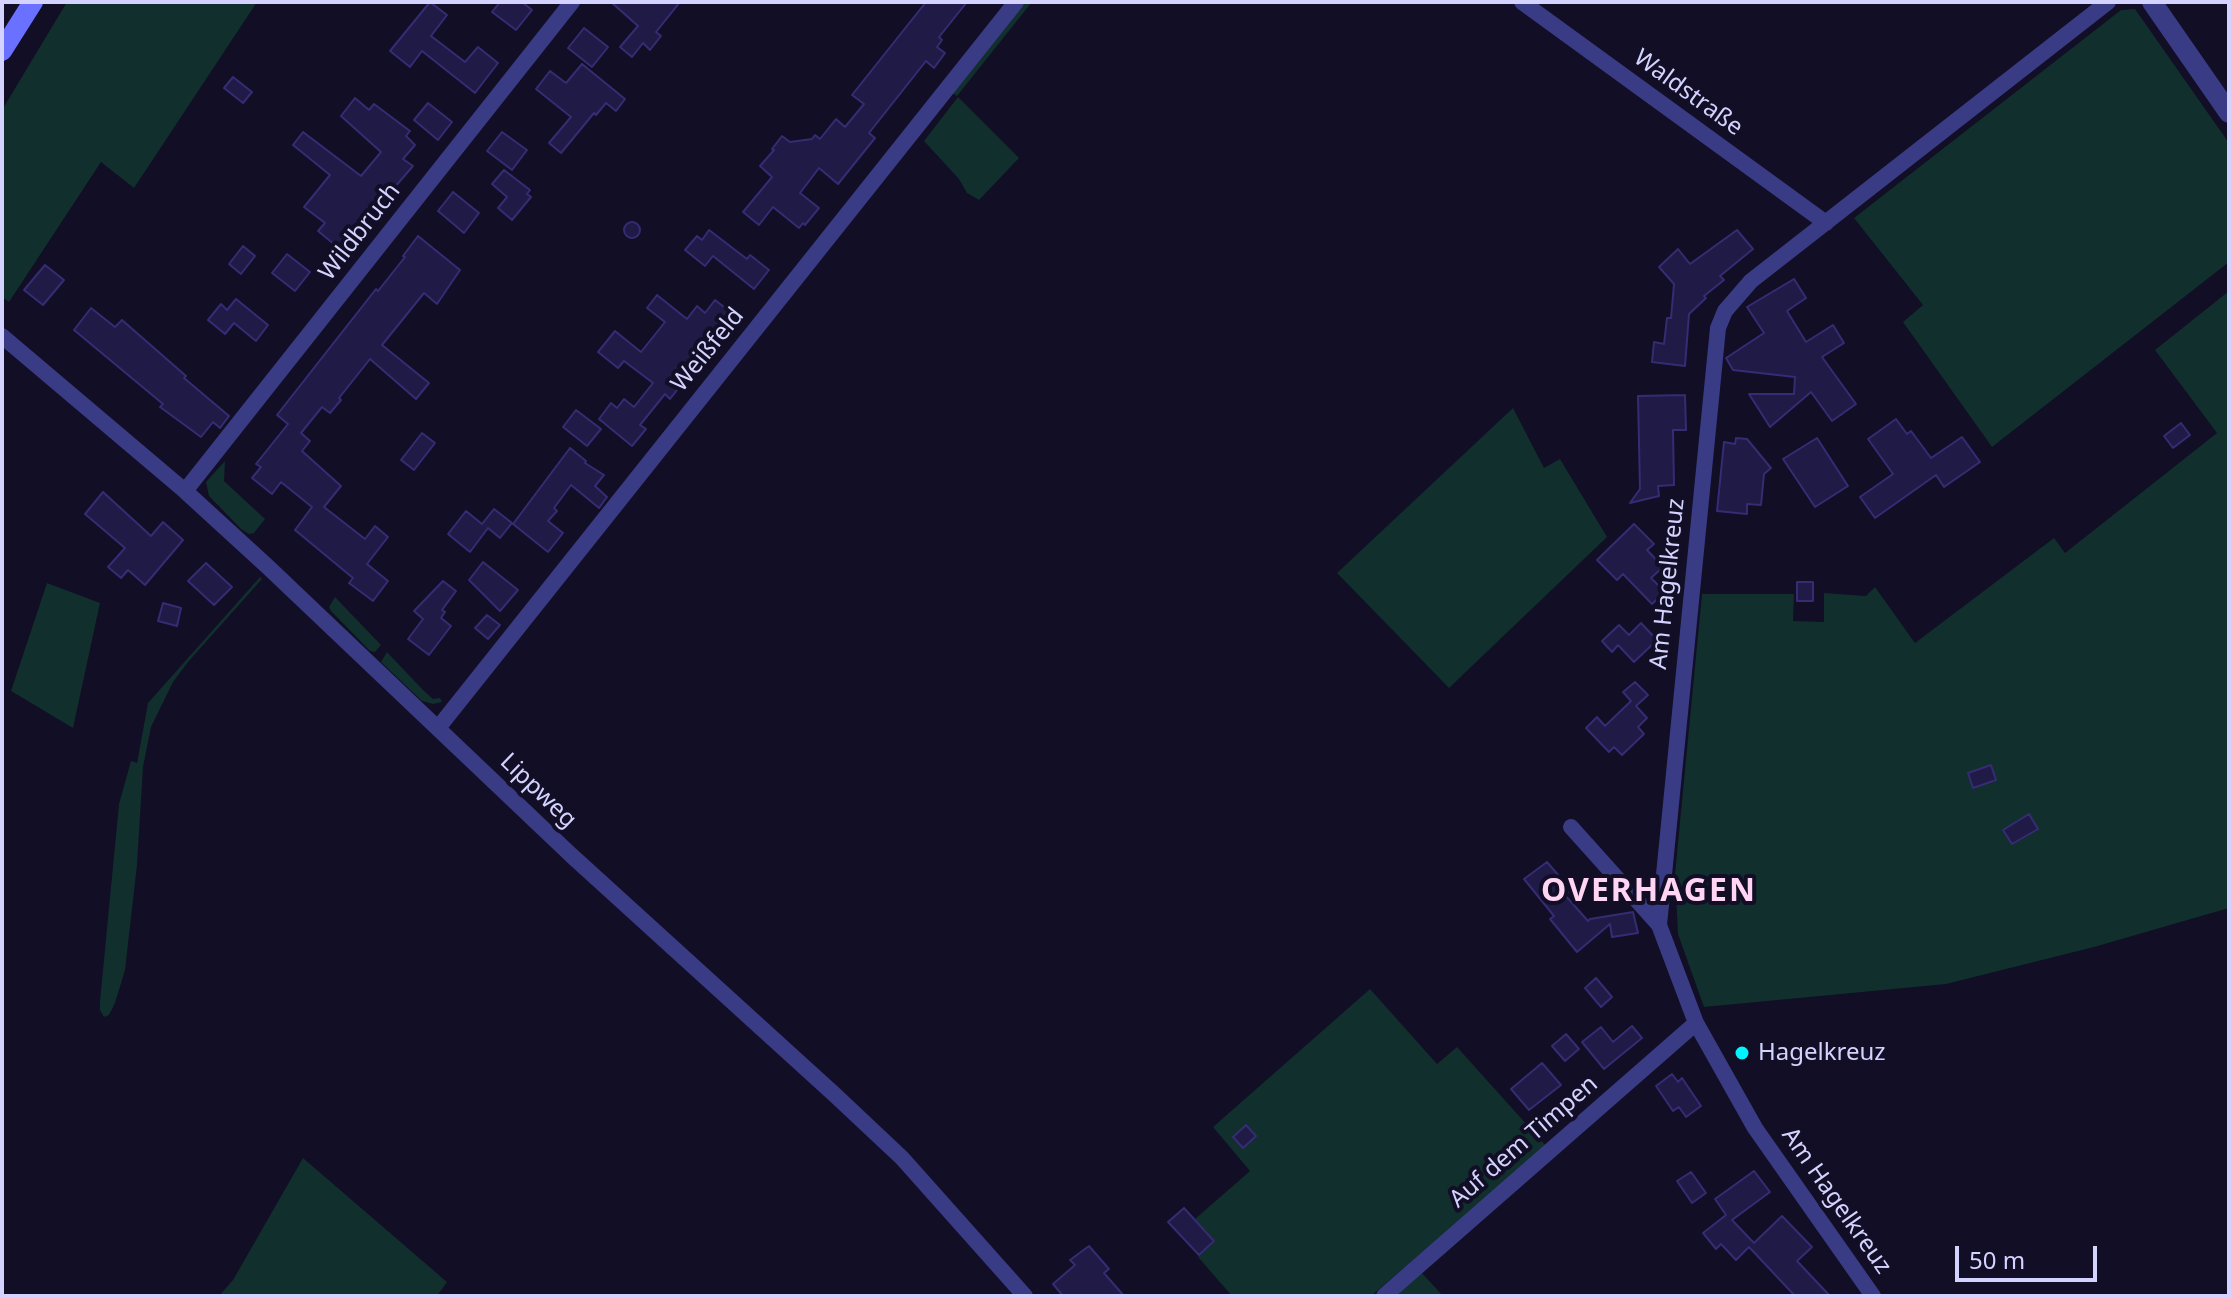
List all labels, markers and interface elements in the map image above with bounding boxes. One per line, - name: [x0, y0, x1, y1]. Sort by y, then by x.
- street label: Waldstraße: [1628, 44, 1748, 142]
- street label: Wildbruch: [313, 178, 407, 286]
- street label: Weißfeld: [666, 302, 750, 398]
- street label: Am Hagelkreuz: [1645, 497, 1691, 671]
- street label: Lippweg: [494, 748, 582, 834]
- district label: OVERHAGEN: [1541, 873, 1757, 911]
- place label: Hagelkreuz: [1758, 1039, 1886, 1067]
- marker: Hagelkreuz: [1733, 1044, 1751, 1062]
- street label: Auf dem Timpen: [1444, 1070, 1604, 1214]
- street label: Am Hagelkreuz: [1775, 1122, 1897, 1280]
- scale bar: [1959, 1230, 2101, 1280]
- text: 50 m: [1969, 1243, 2025, 1276]

